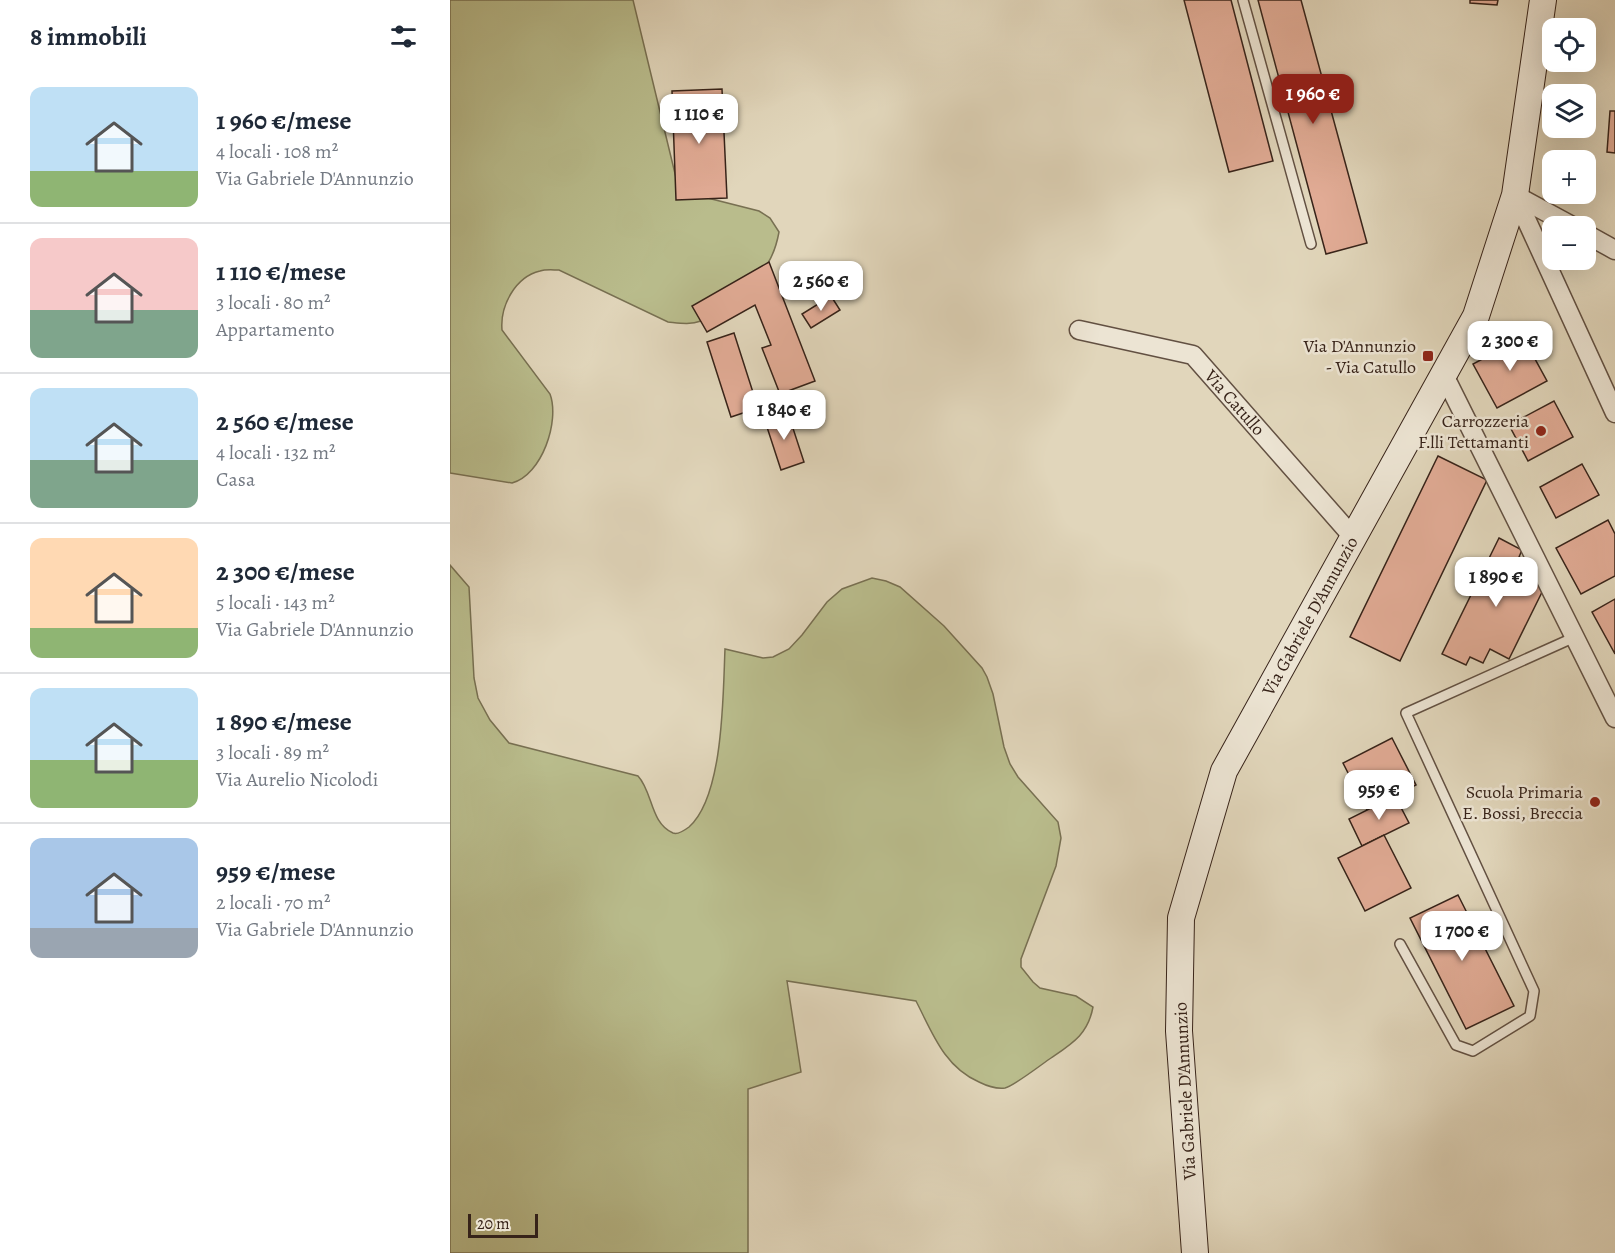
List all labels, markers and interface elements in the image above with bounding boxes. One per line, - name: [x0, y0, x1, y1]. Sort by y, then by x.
- map controls: [1542, 18, 1596, 270]
- button: locate: [1542, 18, 1596, 72]
- text: 8 immobili: [30, 19, 147, 54]
- icon: filters: [387, 20, 420, 53]
- pin: 1 960 €: [1258, 74, 1368, 125]
- text: 1 960 €: [1286, 80, 1340, 107]
- button: layers: [1542, 84, 1596, 138]
- pin: 1 110 €: [644, 94, 754, 145]
- text: 1 110 €: [674, 100, 724, 127]
- text: 1 960 €/mese: [216, 103, 352, 138]
- icon: home: [78, 111, 150, 183]
- text: 4 locali · 108 m²: [216, 138, 338, 165]
- button: +: [1542, 150, 1596, 204]
- text: Via Gabriele D'Annunzio: [216, 165, 414, 192]
- button: −: [1542, 216, 1596, 270]
- text: 1 110 €/mese: [216, 254, 346, 289]
- pin: 2 560 €: [766, 261, 876, 312]
- icon: home: [78, 262, 150, 334]
- text: 2 560 €: [793, 267, 849, 294]
- text: 3 locali · 80 m²: [216, 289, 331, 316]
- text: Appartamento: [216, 316, 334, 343]
- pin: 2 300 €: [1455, 321, 1565, 372]
- text: 2 300 €: [1482, 327, 1538, 354]
- place label: Via D'Annunzio - Via Catullo: [1302, 334, 1416, 379]
- marker: Via D'Annunzio - Via Catullo: [1421, 349, 1435, 363]
- street label: Via Catullo: [1199, 364, 1270, 441]
- pin: 1 840 €: [729, 390, 839, 441]
- text: 1 840 €: [757, 396, 811, 423]
- text: 2 560 €/mese: [216, 404, 354, 439]
- place label: Carrozzeria F.lli Tettamanti: [1418, 409, 1530, 454]
- icon: home: [78, 412, 150, 484]
- marker: Carrozzeria F.lli Tettamanti: [1534, 424, 1548, 438]
- text: 4 locali · 132 m²: [216, 439, 336, 466]
- text: Casa: [216, 466, 255, 493]
- street label: Via Gabriele D'Annunzio: [1256, 532, 1364, 701]
- text: 2 300 €/mese: [216, 554, 355, 589]
- pin: 1 890 €: [1441, 557, 1551, 608]
- icon: home: [78, 562, 150, 634]
- text: 1 890 €: [1469, 563, 1523, 590]
- text: 5 locali · 143 m²: [216, 589, 335, 616]
- text: Via Gabriele D'Annunzio: [216, 616, 414, 643]
- text: 1 890 €/mese: [216, 704, 352, 739]
- icon: home: [78, 712, 150, 784]
- text: 3 locali · 89 m²: [216, 739, 329, 766]
- text: Via Aurelio Nicolodi: [216, 766, 378, 793]
- pin: 959 €: [1337, 770, 1421, 821]
- text: 959 €: [1358, 776, 1400, 803]
- place label: Scuola Primaria E. Bossi, Breccia: [1462, 780, 1584, 825]
- marker: Scuola Primaria E. Bossi, Breccia: [1588, 795, 1602, 809]
- text: 959 €/mese: [216, 854, 336, 889]
- icon: home: [78, 862, 150, 934]
- text: 2 locali · 70 m²: [216, 889, 331, 916]
- pin: 1 700 €: [1407, 911, 1517, 962]
- text: Via Gabriele D'Annunzio: [216, 916, 414, 943]
- text: 1 700 €: [1435, 917, 1489, 944]
- street label: Via Gabriele D'Annunzio: [1168, 1001, 1202, 1181]
- scale bar: [468, 1211, 538, 1238]
- text: 20 m: [477, 1213, 510, 1235]

